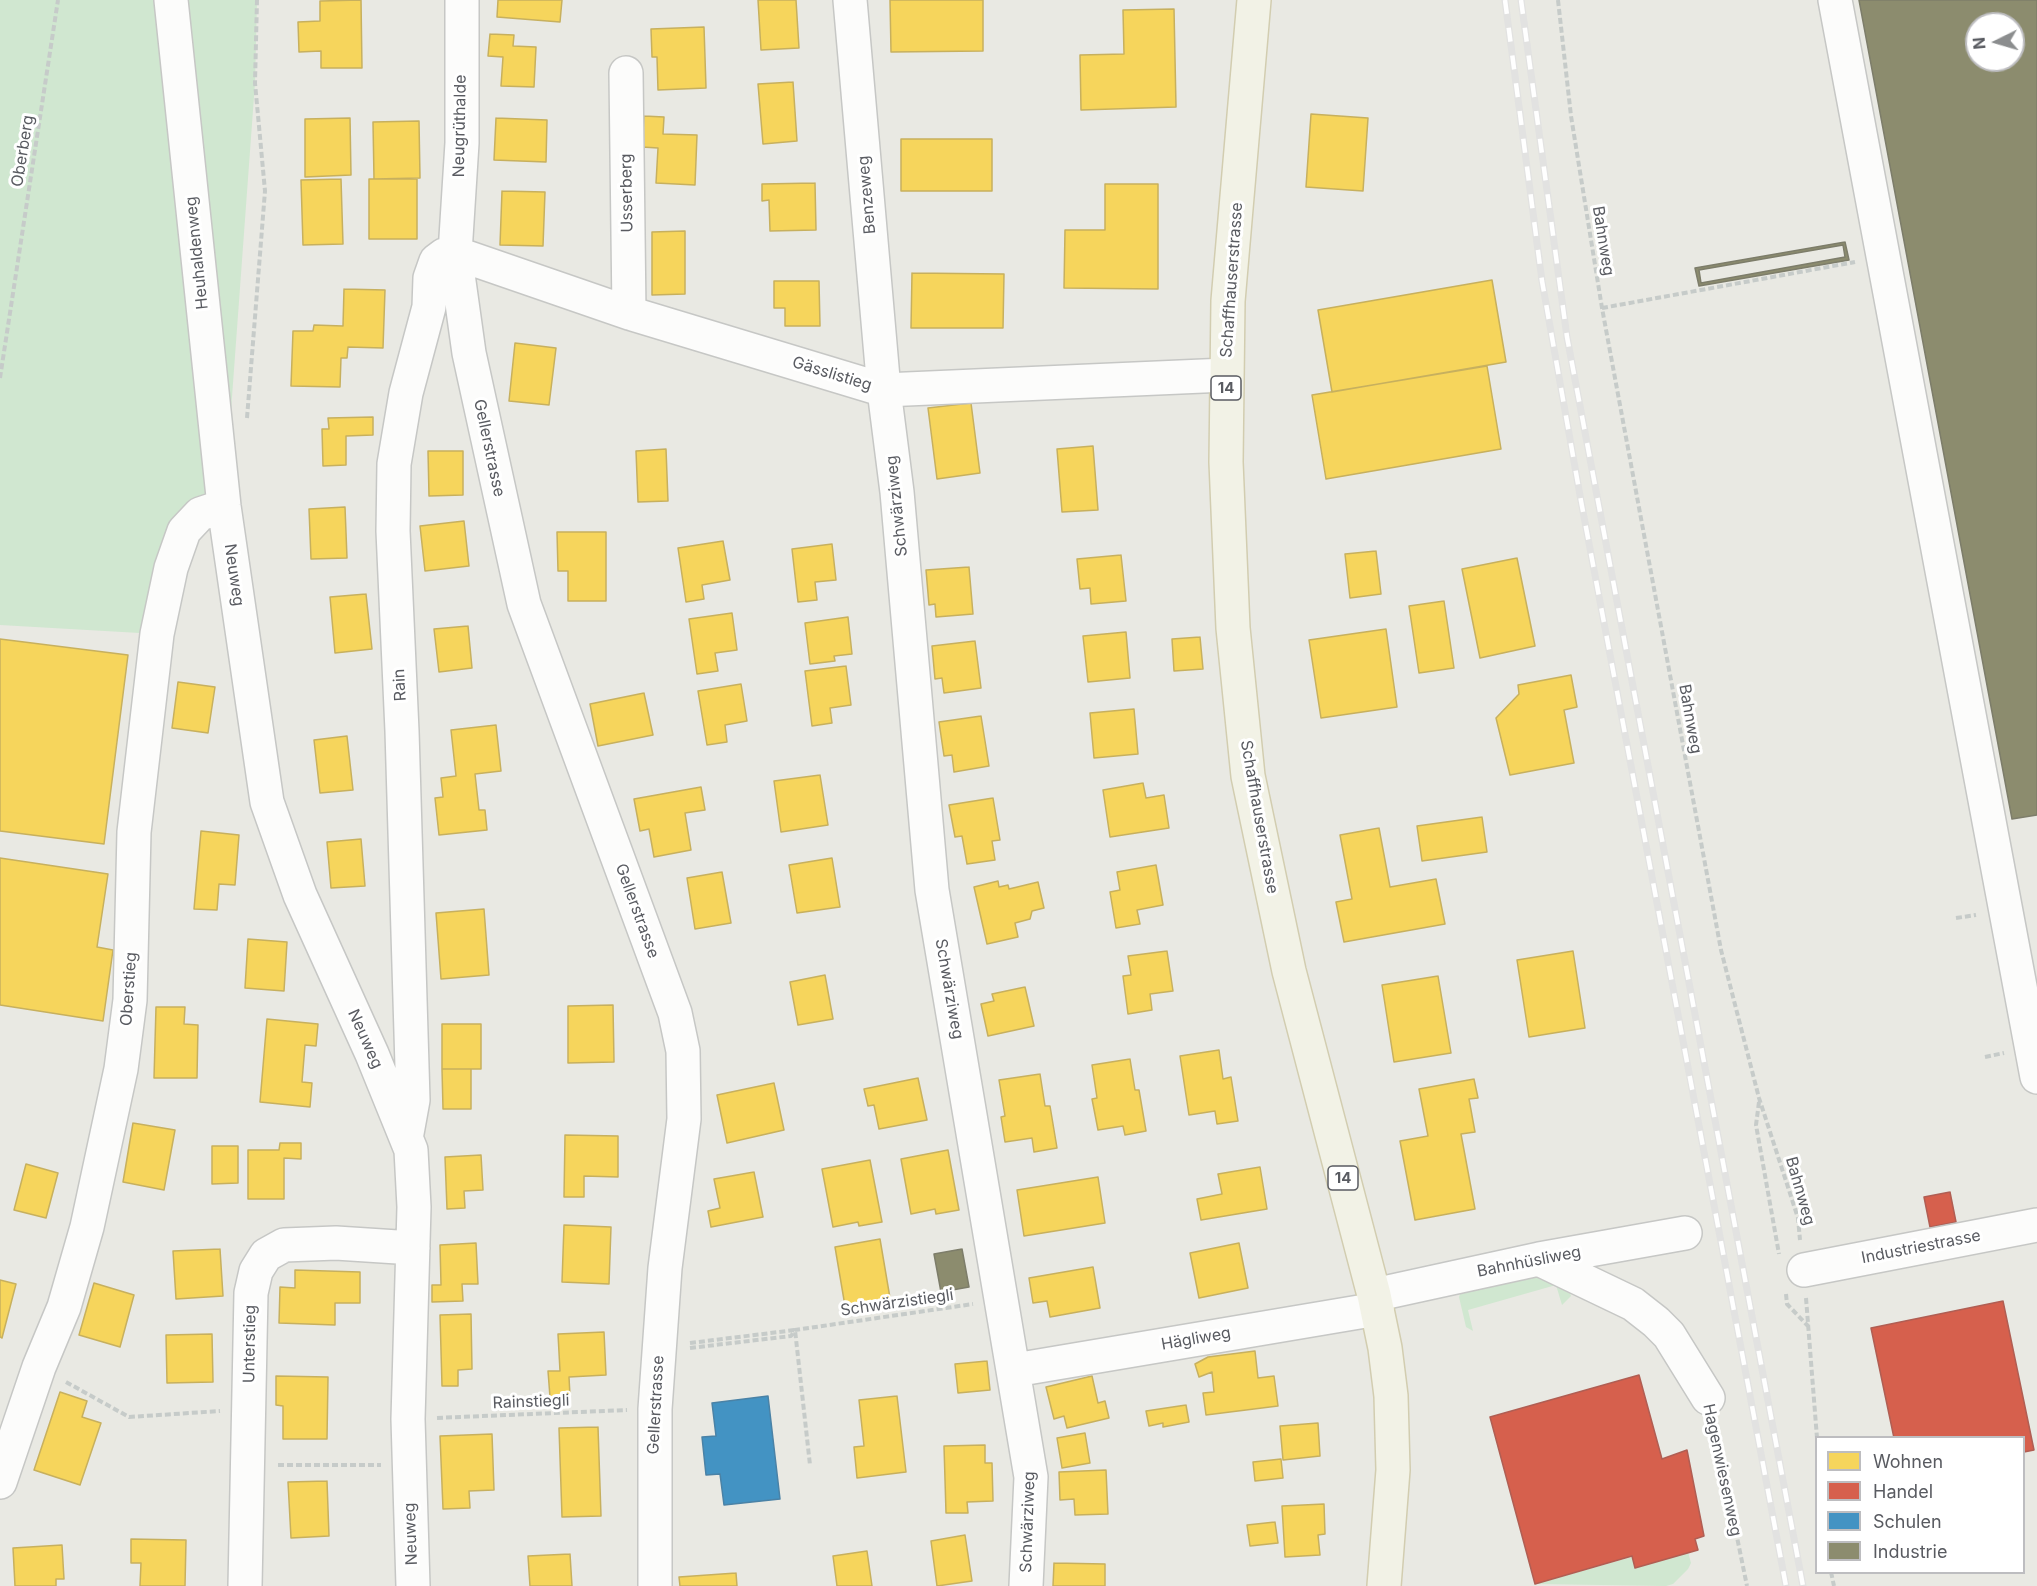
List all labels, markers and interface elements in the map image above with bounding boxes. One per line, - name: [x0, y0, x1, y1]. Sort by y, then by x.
- north arrow: [1965, 12, 2025, 72]
- text: N: [1969, 36, 1990, 50]
- street label: Neugrüthalde: [450, 74, 470, 178]
- street label: Oberberg: [8, 114, 38, 188]
- street label: Usserberg: [617, 153, 637, 233]
- street label: Benzeweg: [854, 155, 880, 235]
- street label: Heuhaldenweg: [182, 196, 212, 310]
- street label: Schaffhauserstrasse: [1217, 202, 1247, 358]
- street label: Bahnweg: [1588, 205, 1618, 277]
- street label: Gässlistieg: [790, 353, 874, 395]
- road number: 14: [1211, 376, 1241, 400]
- street label: Gellerstrasse: [469, 397, 509, 499]
- street label: Schwärziweg: [882, 454, 912, 558]
- street label: Neuweg: [220, 543, 248, 607]
- street label: Rain: [390, 668, 410, 702]
- street label: Bahnweg: [1674, 683, 1706, 755]
- street label: Schaffhauserstrasse: [1236, 739, 1282, 895]
- street label: Gellerstrasse: [611, 861, 663, 961]
- street label: Schwärziweg: [931, 937, 967, 1041]
- street label: Oberstieg: [117, 951, 141, 1027]
- street label: Neuweg: [343, 1006, 387, 1072]
- street label: Bahnweg: [1781, 1155, 1819, 1227]
- road number: 14: [1328, 1166, 1358, 1190]
- street label: Industriestrasse: [1860, 1226, 1982, 1268]
- street label: Bahnhüsliweg: [1475, 1243, 1583, 1281]
- street label: Schwärzistiegli: [839, 1286, 955, 1320]
- street label: Unterstieg: [240, 1305, 260, 1383]
- street label: Hägliweg: [1160, 1323, 1232, 1355]
- street label: Gellerstrasse: [644, 1355, 668, 1455]
- street label: Rainstiegli: [492, 1391, 570, 1413]
- street label: Hagenwiesenweg: [1699, 1402, 1745, 1538]
- legend: [1815, 1436, 2025, 1574]
- text: Wohnen: [1873, 1451, 1943, 1472]
- street label: Schwärziweg: [1017, 1471, 1039, 1573]
- text: Handel: [1873, 1481, 1933, 1502]
- street label: Neuweg: [400, 1502, 422, 1566]
- text: Schulen: [1873, 1511, 1942, 1532]
- text: Industrie: [1873, 1541, 1947, 1562]

